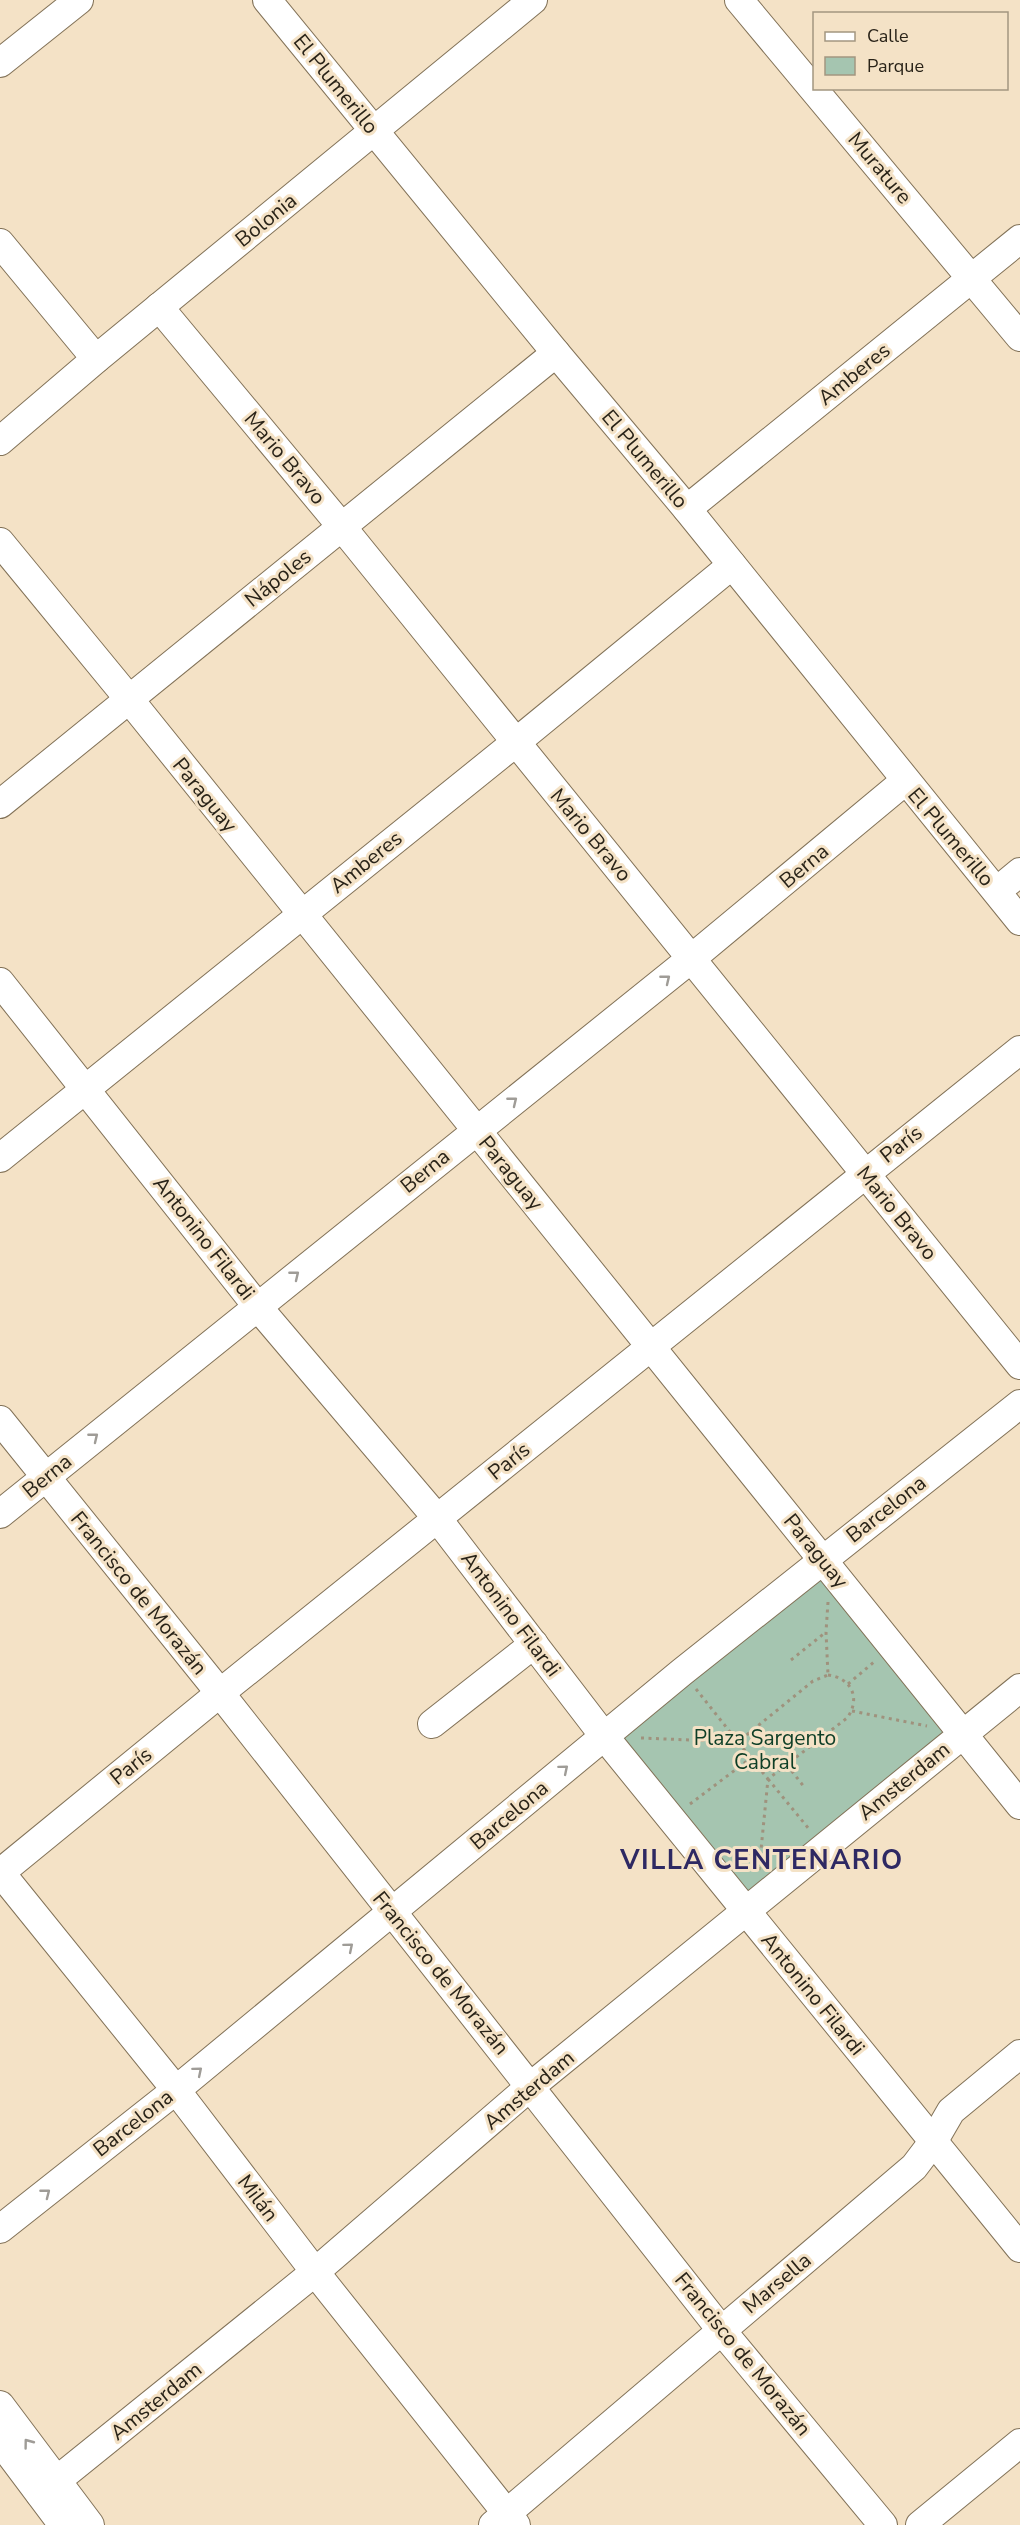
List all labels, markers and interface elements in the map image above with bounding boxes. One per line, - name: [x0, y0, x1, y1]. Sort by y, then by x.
- legend: [813, 12, 1008, 90]
- text: Calle: [867, 24, 909, 48]
- street label: El Plumerillo: [287, 28, 385, 140]
- text: Parque: [867, 54, 924, 78]
- street label: Murature: [842, 126, 918, 210]
- street label: Bolonia: [229, 187, 303, 253]
- street label: Amberes: [812, 336, 896, 412]
- street label: El Plumerillo: [595, 404, 695, 514]
- street label: Mario Bravo: [238, 406, 332, 510]
- street label: Nápoles: [239, 543, 317, 613]
- street label: Paraguay: [166, 752, 244, 838]
- street label: El Plumerillo: [901, 782, 1001, 892]
- street label: Mario Bravo: [544, 783, 638, 887]
- street label: Amberes: [324, 824, 408, 900]
- street label: Berna: [774, 837, 834, 895]
- one-way arrow: [659, 976, 670, 987]
- one-way arrow: [506, 1097, 517, 1108]
- street label: París: [874, 1119, 928, 1169]
- street label: Paraguay: [472, 1130, 550, 1216]
- street label: Berna: [394, 1143, 456, 1199]
- street label: Mario Bravo: [850, 1160, 944, 1266]
- street label: Antonino Filardi: [147, 1170, 261, 1306]
- one-way arrow: [288, 1272, 299, 1283]
- one-way arrow: [88, 1434, 99, 1445]
- street label: París: [482, 1436, 536, 1486]
- street label: Berna: [16, 1448, 78, 1504]
- street label: Barcelona: [840, 1469, 932, 1549]
- street label: Francisco de Morazán: [64, 1505, 214, 1681]
- street label: Paraguay: [777, 1508, 855, 1594]
- street label: Antonino Filardi: [455, 1546, 567, 1682]
- park label: Plaza Sargento Cabral: [694, 1724, 836, 1776]
- street label: Amsterdam: [852, 1735, 956, 1827]
- street label: París: [104, 1741, 158, 1791]
- one-way arrow: [557, 1766, 568, 1777]
- street label: Barcelona: [464, 1774, 554, 1856]
- district label: VILLA CENTENARIO: [619, 1842, 904, 1879]
- street label: Francisco de Morazán: [366, 1885, 516, 2061]
- street label: Antonino Filardi: [755, 1927, 871, 2061]
- one-way arrow: [342, 1943, 353, 1954]
- street label: Amsterdam: [478, 2044, 580, 2136]
- one-way arrow: [192, 2068, 203, 2079]
- street label: Barcelona: [87, 2083, 179, 2163]
- street label: Milán: [231, 2169, 285, 2227]
- one-way arrow: [39, 2189, 50, 2200]
- street label: Marsella: [737, 2246, 817, 2320]
- street label: Francisco de Morazán: [668, 2266, 818, 2442]
- street label: Amsterdam: [104, 2355, 208, 2447]
- one-way arrow: [25, 2439, 36, 2450]

